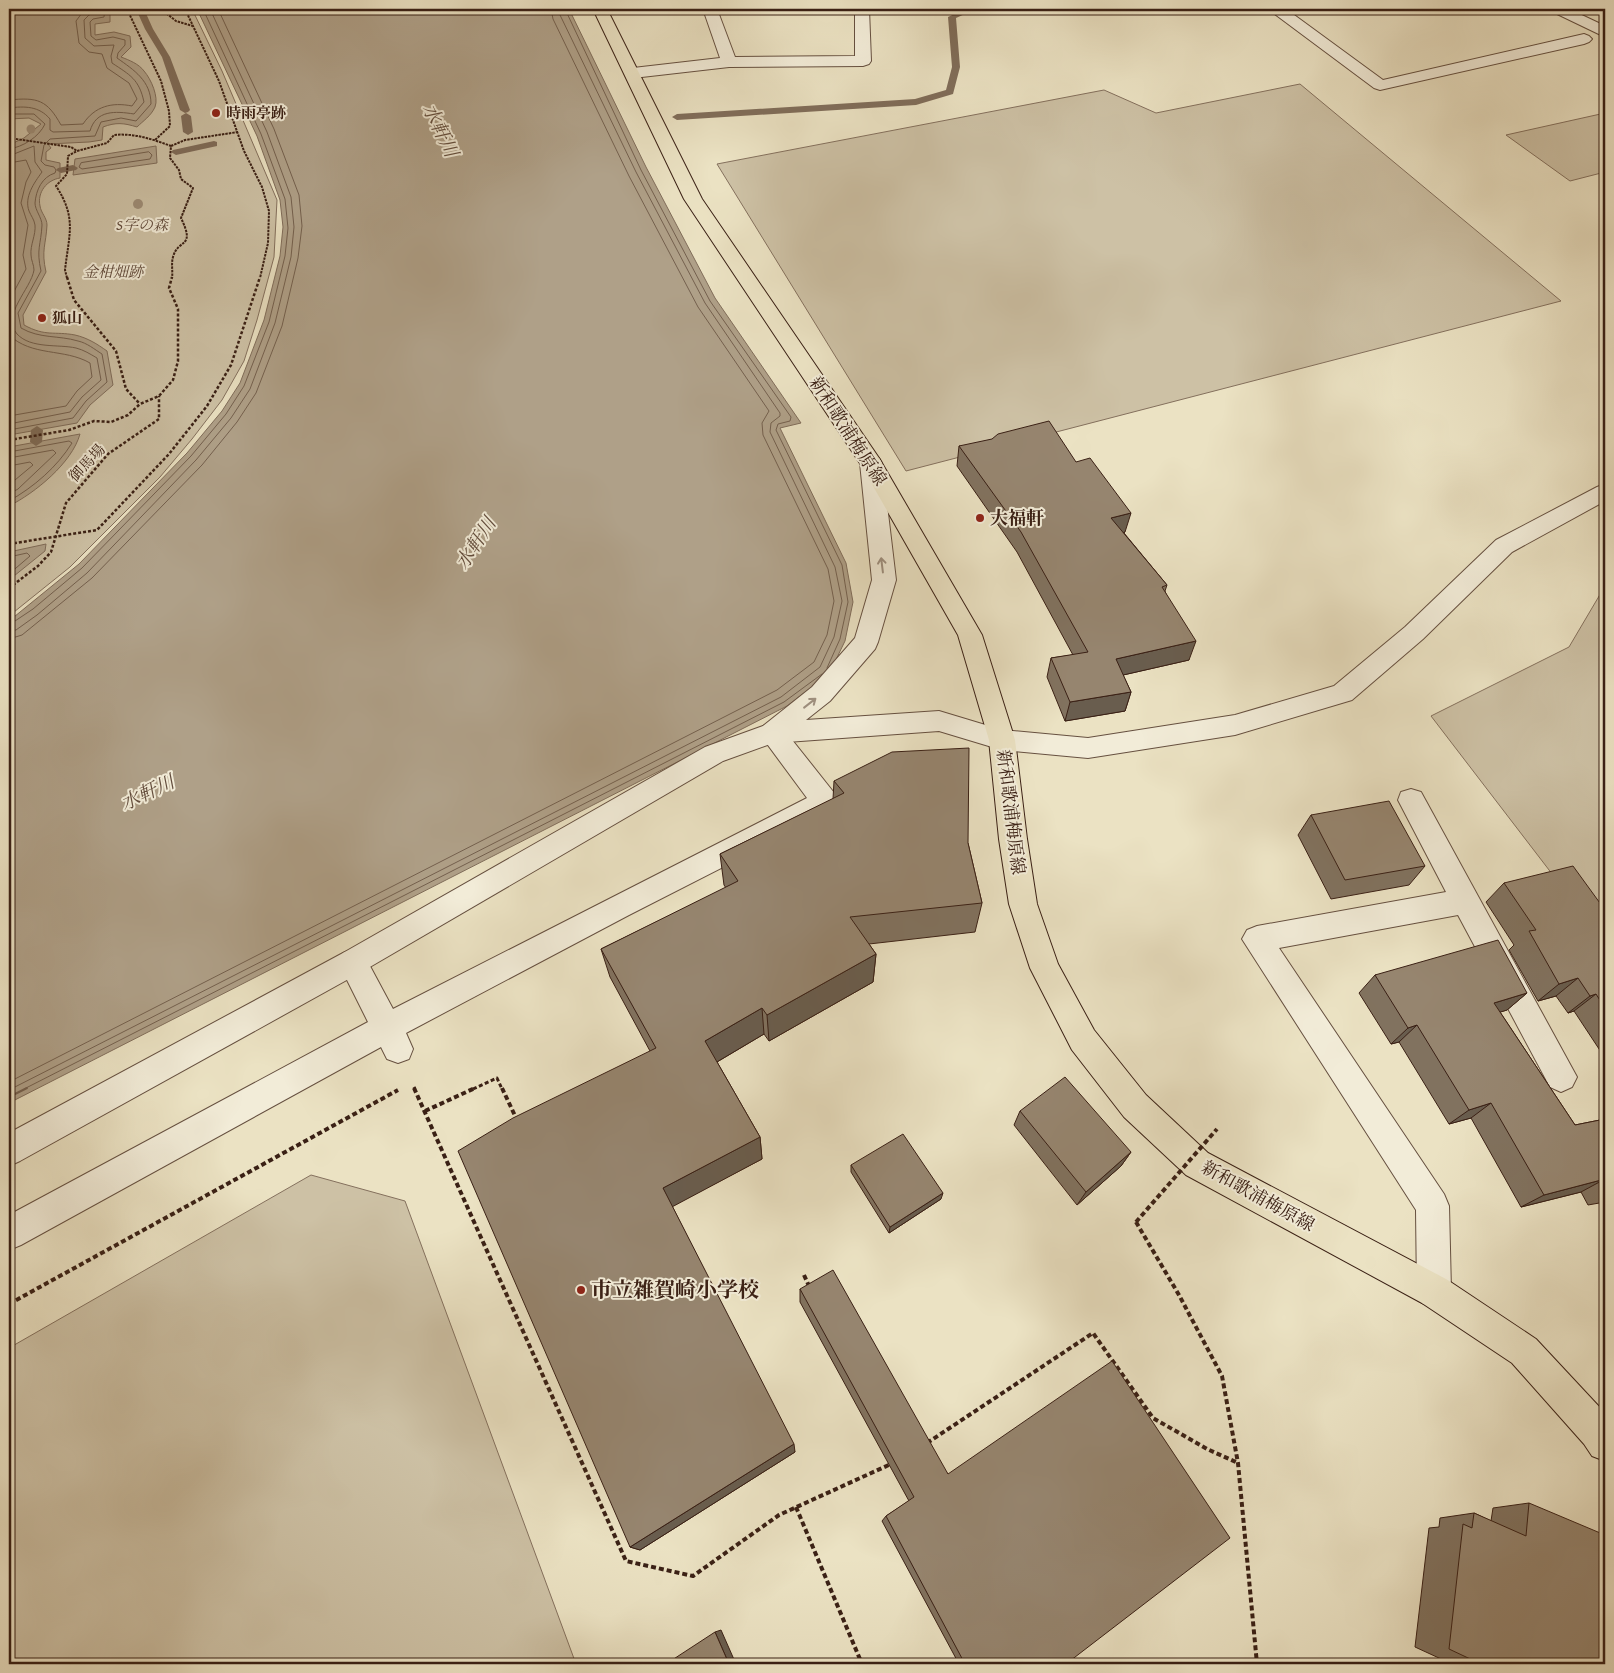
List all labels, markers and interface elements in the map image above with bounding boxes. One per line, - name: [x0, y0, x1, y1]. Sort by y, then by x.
- water label: 水軒川: [416, 98, 467, 164]
- place label: 時雨亭跡: [226, 102, 286, 123]
- marker: 時雨亭跡: [210, 107, 222, 119]
- park label: S字の森: [116, 214, 170, 235]
- park label: 金柑畑跡: [83, 261, 145, 282]
- place label: 狐山: [52, 307, 82, 328]
- marker: 狐山: [36, 312, 48, 324]
- street label: 新和歌浦梅原線: [803, 371, 894, 491]
- street label: 御馬場: [64, 439, 110, 486]
- place label: 大福軒: [990, 504, 1044, 531]
- water label: 水軒川: [448, 510, 503, 575]
- marker: 大福軒: [974, 512, 986, 524]
- one-way arrow: [877, 557, 887, 573]
- one-way arrow: [804, 697, 817, 708]
- street label: 新和歌浦梅原線: [990, 748, 1033, 876]
- water label: 水軒川: [115, 766, 181, 817]
- street label: 新和歌浦梅原線: [1197, 1153, 1320, 1238]
- place label: 市立雑賀崎小学校: [591, 1274, 759, 1305]
- marker: 市立雑賀崎小学校: [575, 1284, 587, 1296]

